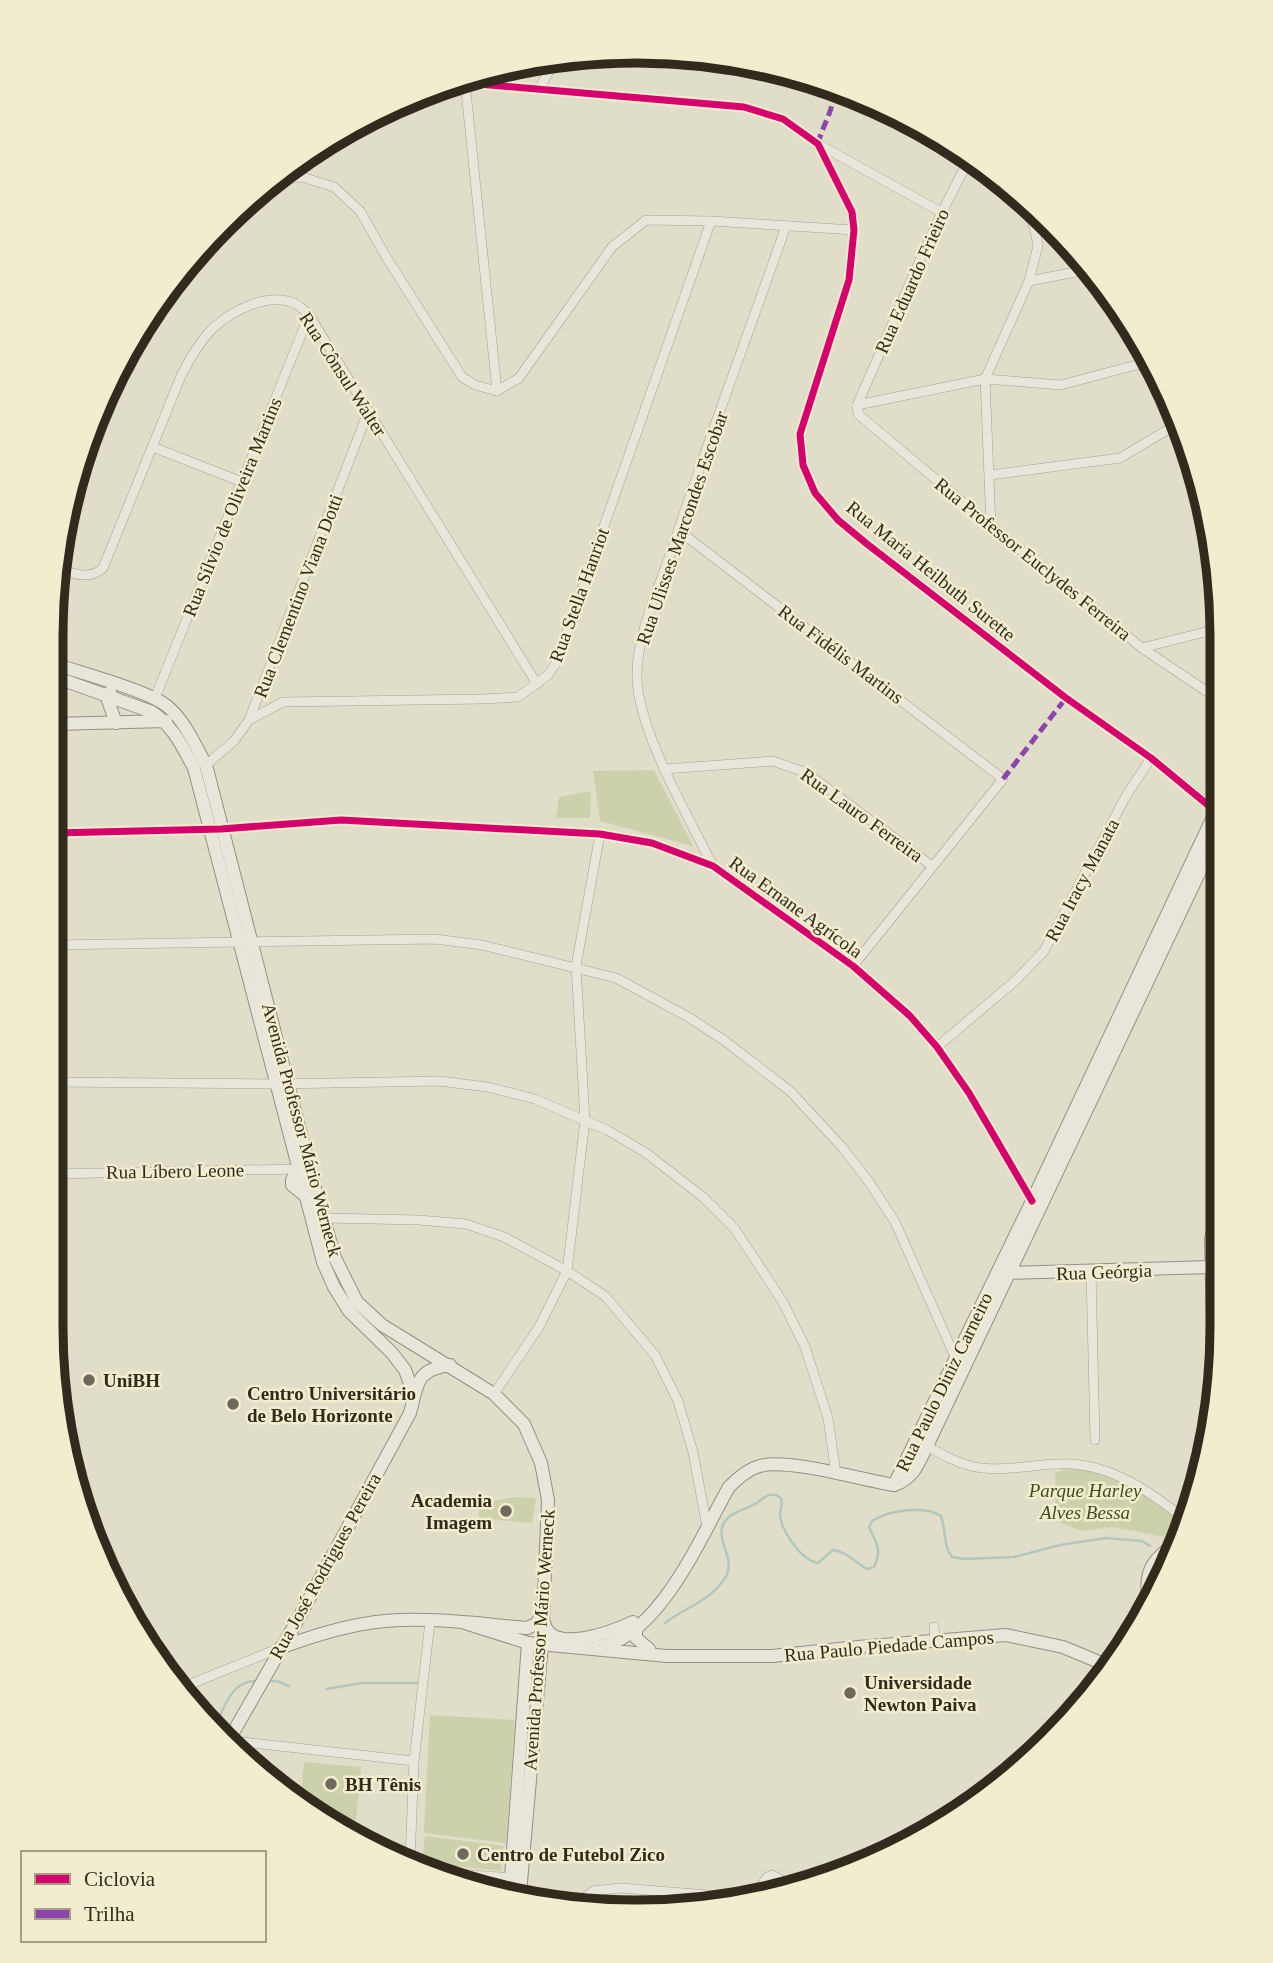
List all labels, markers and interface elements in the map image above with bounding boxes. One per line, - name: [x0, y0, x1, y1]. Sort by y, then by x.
- street label: Rua Eduardo Frieiro: [871, 205, 953, 357]
- street label: Rua Cônsul Walter: [295, 308, 391, 441]
- street label: Rua Sílvio de Oliveira Martins: [178, 394, 286, 620]
- street label: Rua Ulisses Marcondes Escobar: [632, 408, 732, 647]
- street label: Rua Professor Euclydes Ferreira: [931, 473, 1136, 645]
- street label: Rua Clementino Viana Dotti: [249, 491, 347, 701]
- street label: Rua Maria Heilbuth Surette: [843, 497, 1019, 645]
- street label: Rua Stella Hanriot: [545, 524, 613, 665]
- street label: Rua Fidélis Martins: [774, 600, 908, 708]
- street label: Rua Lauro Ferreira: [797, 764, 928, 867]
- street label: Rua Iracy Manata: [1041, 814, 1123, 945]
- street label: Rua Ernane Agrícola: [725, 852, 867, 963]
- street label: Avenida Professor Mário Werneck: [258, 1001, 346, 1260]
- street label: Rua Líbero Leone: [106, 1159, 244, 1183]
- street label: Rua Geórgia: [1056, 1260, 1153, 1284]
- street label: Rua Paulo Diniz Carneiro: [891, 1289, 997, 1475]
- place label: UniBH: [103, 1370, 160, 1391]
- marker: UniBH: [81, 1372, 97, 1388]
- place label: Centro Universitário de Belo Horizonte: [247, 1383, 416, 1426]
- marker: Centro Universitário de Belo Horizonte: [225, 1396, 241, 1412]
- street label: Rua José Rodrigues Pereira: [265, 1469, 385, 1663]
- park label: Parque Harley Alves Bessa: [1028, 1480, 1142, 1523]
- place label: Academia Imagem: [411, 1490, 492, 1533]
- marker: Academia Imagem: [498, 1503, 514, 1519]
- street label: Avenida Professor Mário Werneck: [519, 1508, 559, 1771]
- street label: Rua Paulo Piedade Campos: [783, 1626, 995, 1666]
- place label: Universidade Newton Paiva: [864, 1672, 977, 1715]
- marker: Universidade Newton Paiva: [842, 1685, 858, 1701]
- place label: BH Tênis: [345, 1774, 421, 1795]
- marker: BH Tênis: [323, 1776, 339, 1792]
- place label: Centro de Futebol Zico: [477, 1844, 665, 1865]
- marker: Centro de Futebol Zico: [455, 1846, 471, 1862]
- legend: [21, 1851, 266, 1942]
- text: Ciclovia: [84, 1867, 156, 1891]
- text: Trilha: [84, 1902, 135, 1926]

